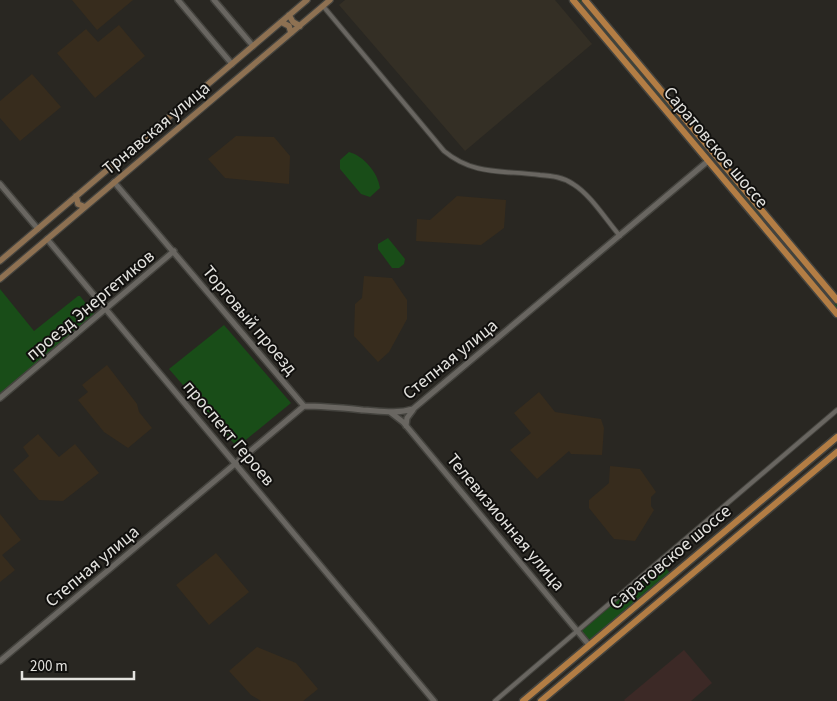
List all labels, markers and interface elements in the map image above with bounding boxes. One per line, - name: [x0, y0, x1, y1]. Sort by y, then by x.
- street label: Трнавская улица: [97, 76, 215, 181]
- street label: Саратовское шоссе: [657, 81, 774, 214]
- street label: проезд Энергетиков: [21, 244, 160, 367]
- street label: Торговый проезд: [196, 260, 303, 381]
- street label: Степная улица: [397, 313, 503, 406]
- street label: проспект Героев: [177, 375, 280, 492]
- street label: Телевизионная улица: [441, 448, 571, 596]
- street label: Саратовское шоссе: [604, 499, 737, 616]
- street label: Степная улица: [40, 520, 145, 613]
- scale bar: [22, 648, 135, 680]
- text: 200 m: [30, 656, 68, 677]

